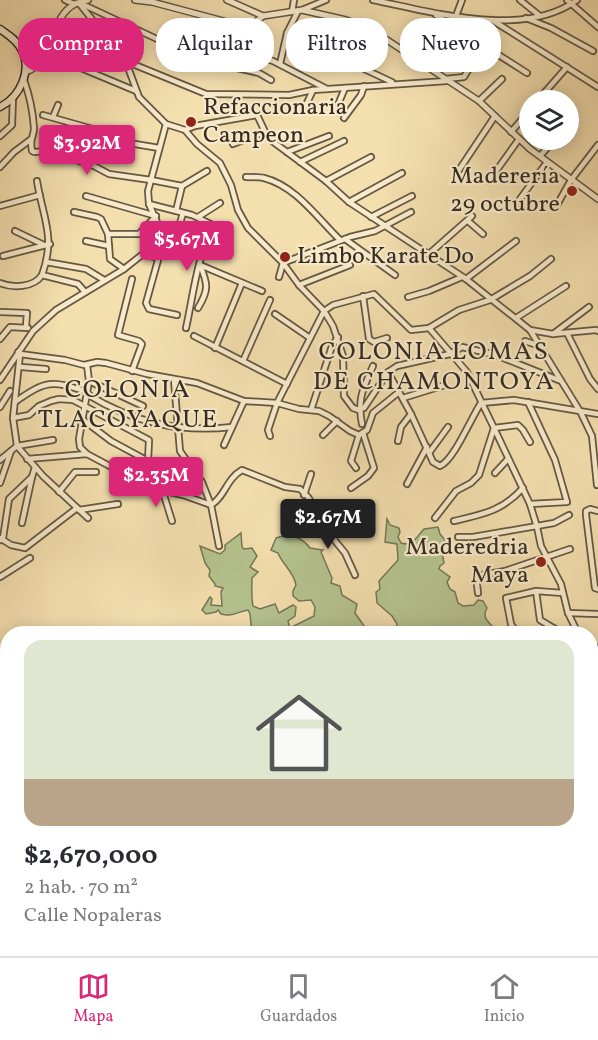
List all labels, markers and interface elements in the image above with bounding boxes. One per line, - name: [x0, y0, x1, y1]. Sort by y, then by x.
- chip: Comprar: [18, 18, 144, 72]
- chip: Alquilar: [156, 18, 274, 72]
- chip: Filtros: [286, 18, 388, 72]
- chip: Nuevo: [400, 18, 501, 72]
- map controls: [519, 90, 579, 150]
- button: layers: [519, 90, 579, 150]
- place label: Refaccionaria Campeon: [203, 91, 347, 153]
- marker: Refaccionaria Campeon: [184, 115, 198, 129]
- pin: $3.92M: [38, 125, 136, 176]
- text: $3.92M: [53, 130, 121, 158]
- place label: Maderería 29 octubre: [450, 160, 560, 222]
- marker: Maderería 29 octubre: [565, 184, 579, 198]
- pin: $5.67M: [138, 221, 236, 272]
- text: $5.67M: [154, 226, 220, 254]
- place label: Limbo Karate Do: [297, 240, 474, 274]
- marker: Limbo Karate Do: [278, 250, 292, 264]
- district label: COLONIA LOMAS DE CHAMONTOYA: [313, 334, 555, 400]
- district label: COLONIA TLACOYAQUE: [37, 372, 219, 438]
- pin: $2.35M: [107, 457, 205, 508]
- text: $2.35M: [123, 462, 189, 490]
- pin: $2.67M: [279, 499, 377, 550]
- text: $2.67M: [294, 504, 362, 532]
- place label: Maderedria Maya: [406, 531, 529, 593]
- marker: Maderedria Maya: [534, 555, 548, 569]
- icon: home: [245, 679, 353, 787]
- text: $2,670,000: [24, 838, 157, 874]
- text: 2 hab. · 70 m²: [24, 874, 138, 902]
- text: Calle Nopaleras: [24, 902, 162, 930]
- tab: Mapa: [73, 970, 113, 1028]
- tab: Guardados: [260, 970, 337, 1028]
- tab: Inicio: [484, 970, 525, 1028]

